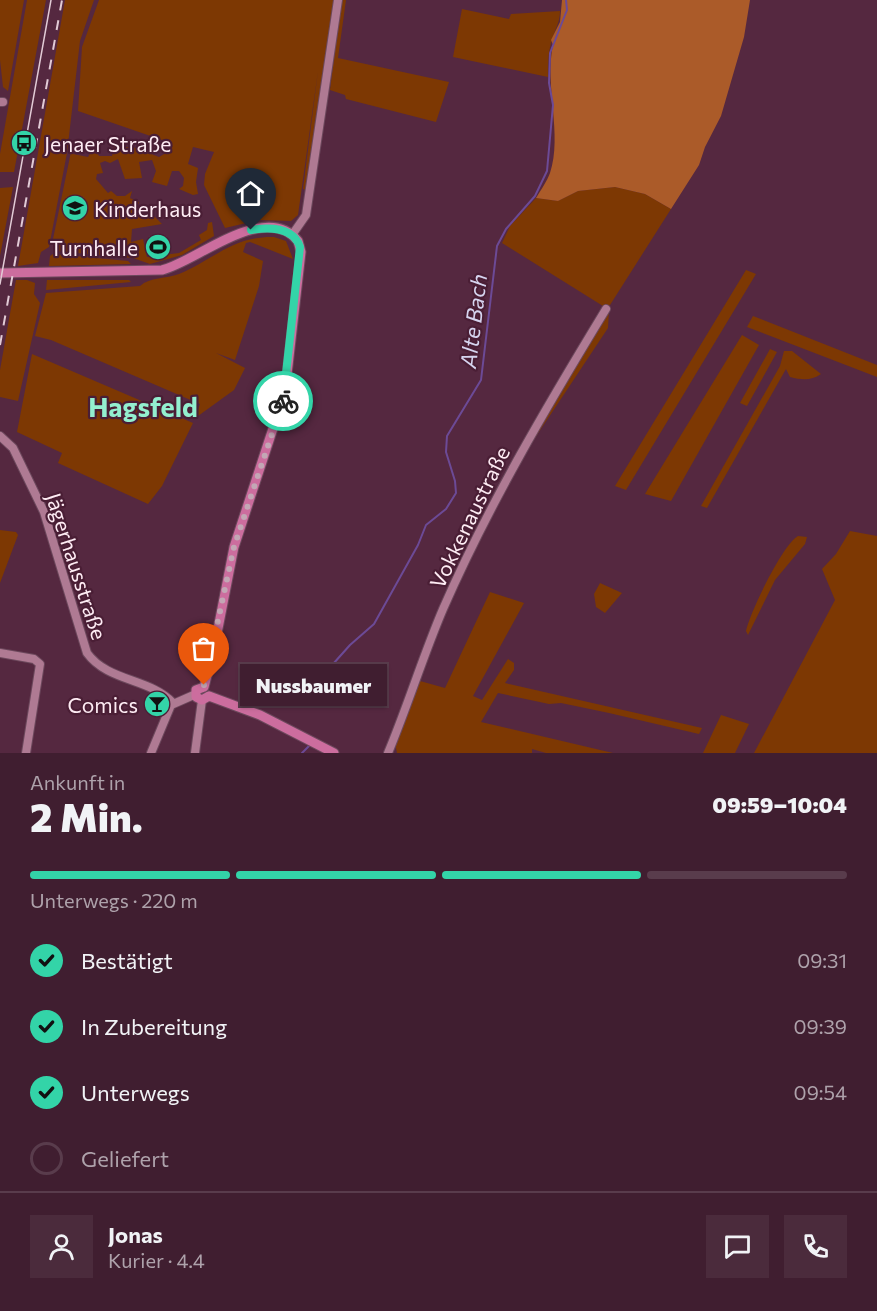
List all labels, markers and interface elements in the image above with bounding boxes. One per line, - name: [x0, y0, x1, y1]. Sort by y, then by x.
- bus stop icon: Jenaer Straße: [9, 128, 39, 158]
- place label: Jenaer Straße: [44, 131, 171, 156]
- pin: [225, 168, 276, 230]
- icon: home: [234, 177, 267, 210]
- school or university icon: Kinderhaus: [60, 193, 90, 223]
- place label: Kinderhaus: [94, 196, 201, 221]
- sports icon: Turnhalle: [143, 232, 173, 262]
- place label: Turnhalle: [49, 235, 138, 260]
- water label: Alte Bach: [454, 272, 492, 371]
- courier: [253, 371, 313, 431]
- icon: bike: [267, 385, 300, 418]
- district label: Hagsfeld: [88, 390, 198, 423]
- street label: Vokkenaustraße: [424, 442, 514, 592]
- street label: Jägerhausstraße: [41, 489, 113, 643]
- pin: [178, 623, 229, 685]
- icon: bag: [187, 632, 220, 665]
- callout: Nussbaumer: [240, 664, 387, 706]
- text: Nussbaumer: [256, 673, 371, 697]
- bar icon: Comics: [142, 689, 172, 719]
- place label: Comics: [67, 692, 138, 717]
- text: Ankunft in: [30, 770, 125, 794]
- text: 09:59–10:04: [712, 791, 847, 818]
- text: 2 Min.: [30, 792, 143, 840]
- text: Unterwegs · 220 m: [30, 888, 198, 912]
- icon: check: [30, 944, 63, 977]
- text: Bestätigt: [81, 947, 173, 974]
- text: 09:31: [797, 948, 847, 972]
- icon: check: [30, 1010, 63, 1043]
- text: In Zubereitung: [81, 1013, 227, 1040]
- text: 09:39: [794, 1014, 847, 1038]
- icon: check: [30, 1076, 63, 1109]
- text: Unterwegs: [81, 1079, 190, 1106]
- text: 09:54: [794, 1080, 847, 1104]
- text: Geliefert: [81, 1145, 169, 1172]
- button: person: [30, 1215, 93, 1278]
- button: chat: [706, 1215, 769, 1278]
- button: phone: [784, 1215, 847, 1278]
- text: Jonas: [108, 1221, 163, 1248]
- text: Kurier · 4.4: [108, 1248, 205, 1272]

